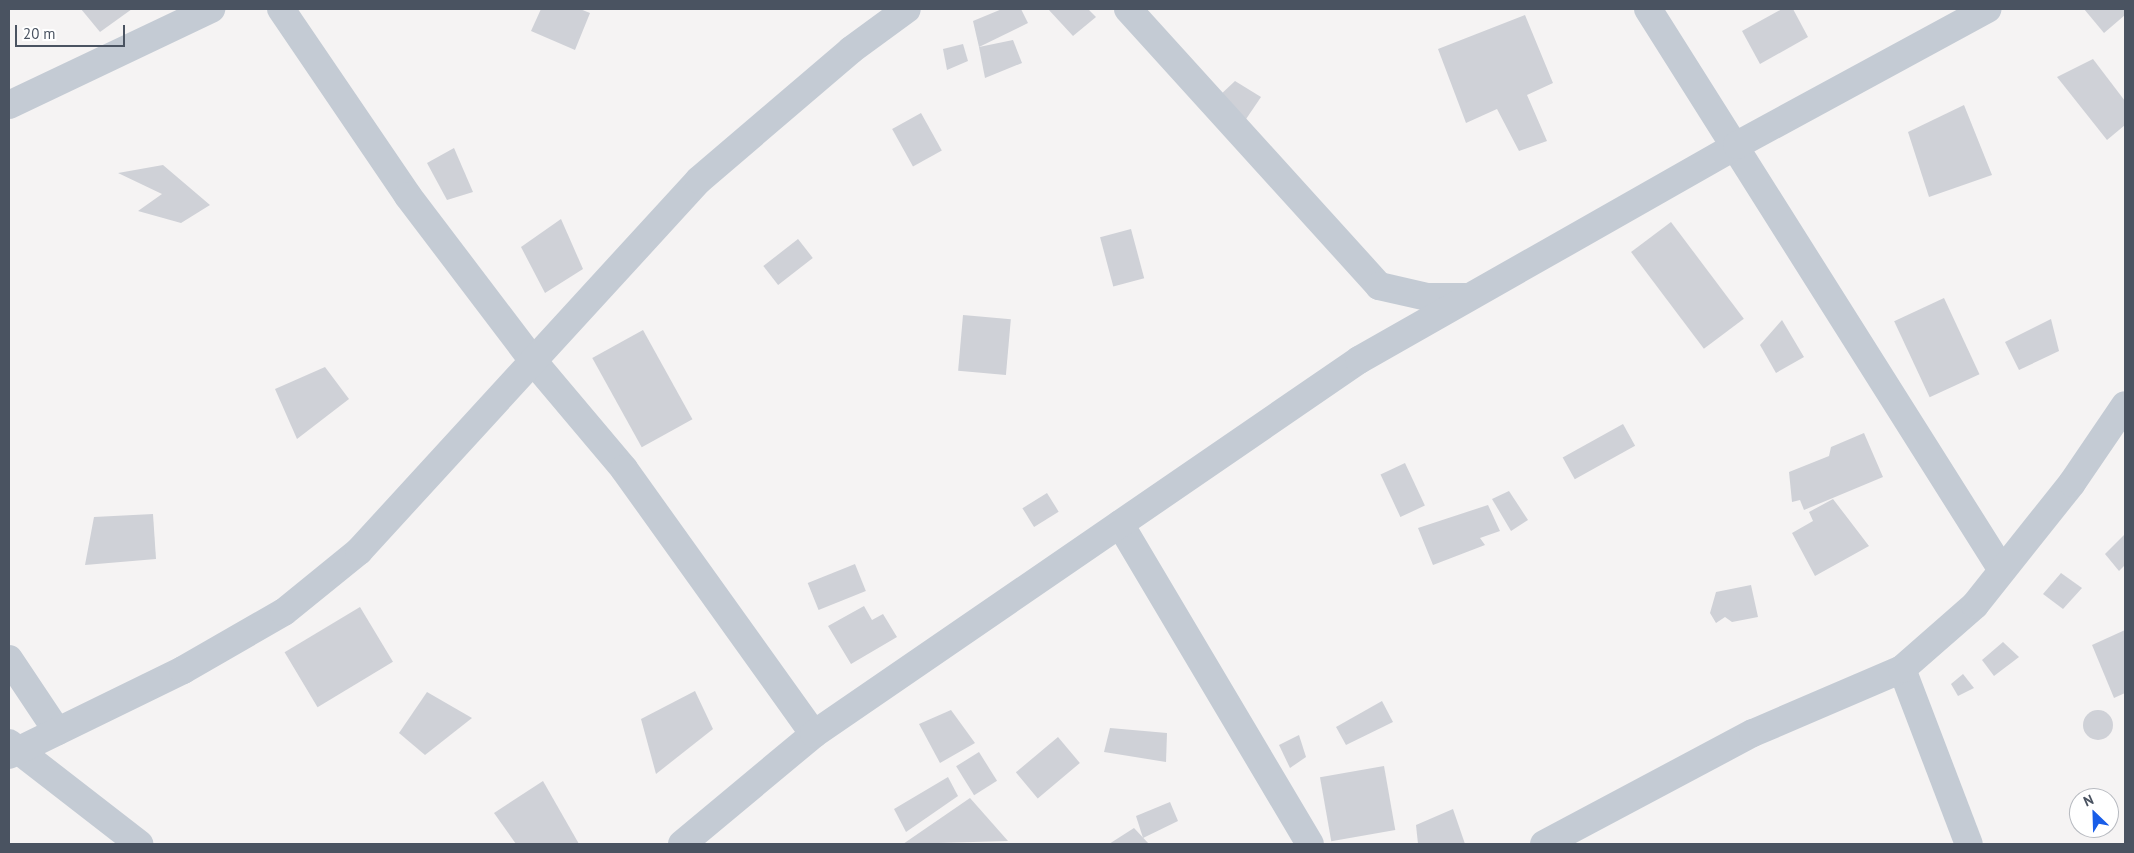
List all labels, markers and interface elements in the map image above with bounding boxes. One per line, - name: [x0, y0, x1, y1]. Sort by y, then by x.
- scale bar: [18, 15, 128, 47]
- text: 20 m: [23, 24, 56, 43]
- north arrow: [2069, 788, 2119, 838]
- text: N: [2080, 790, 2096, 810]

